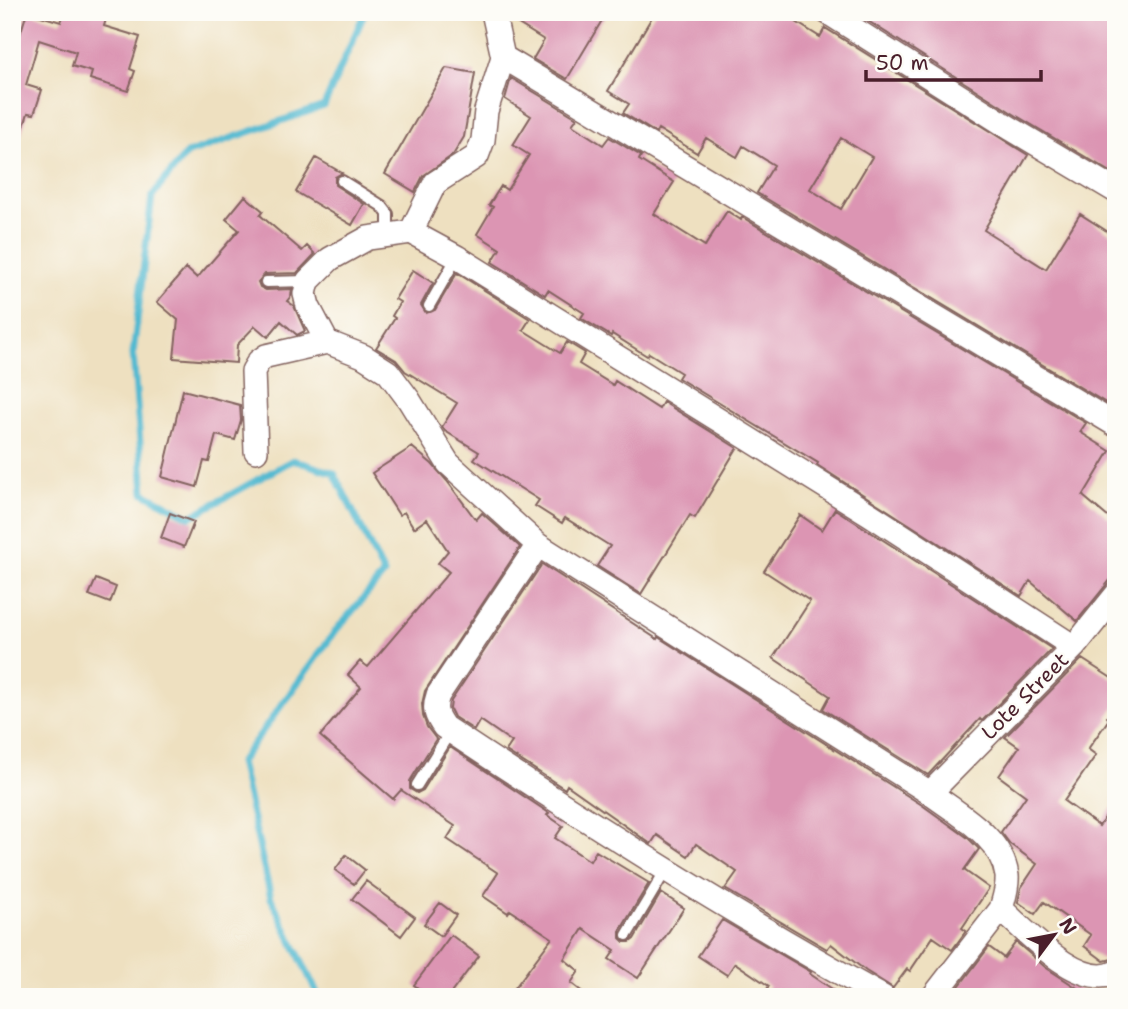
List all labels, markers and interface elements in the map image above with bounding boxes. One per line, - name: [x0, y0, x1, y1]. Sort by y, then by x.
- scale bar: [866, 38, 1040, 82]
- text: 50 m: [876, 49, 929, 77]
- street label: Lote Street: [975, 646, 1075, 746]
- north arrow: [1020, 900, 1090, 970]
- text: N: [1053, 913, 1083, 939]

